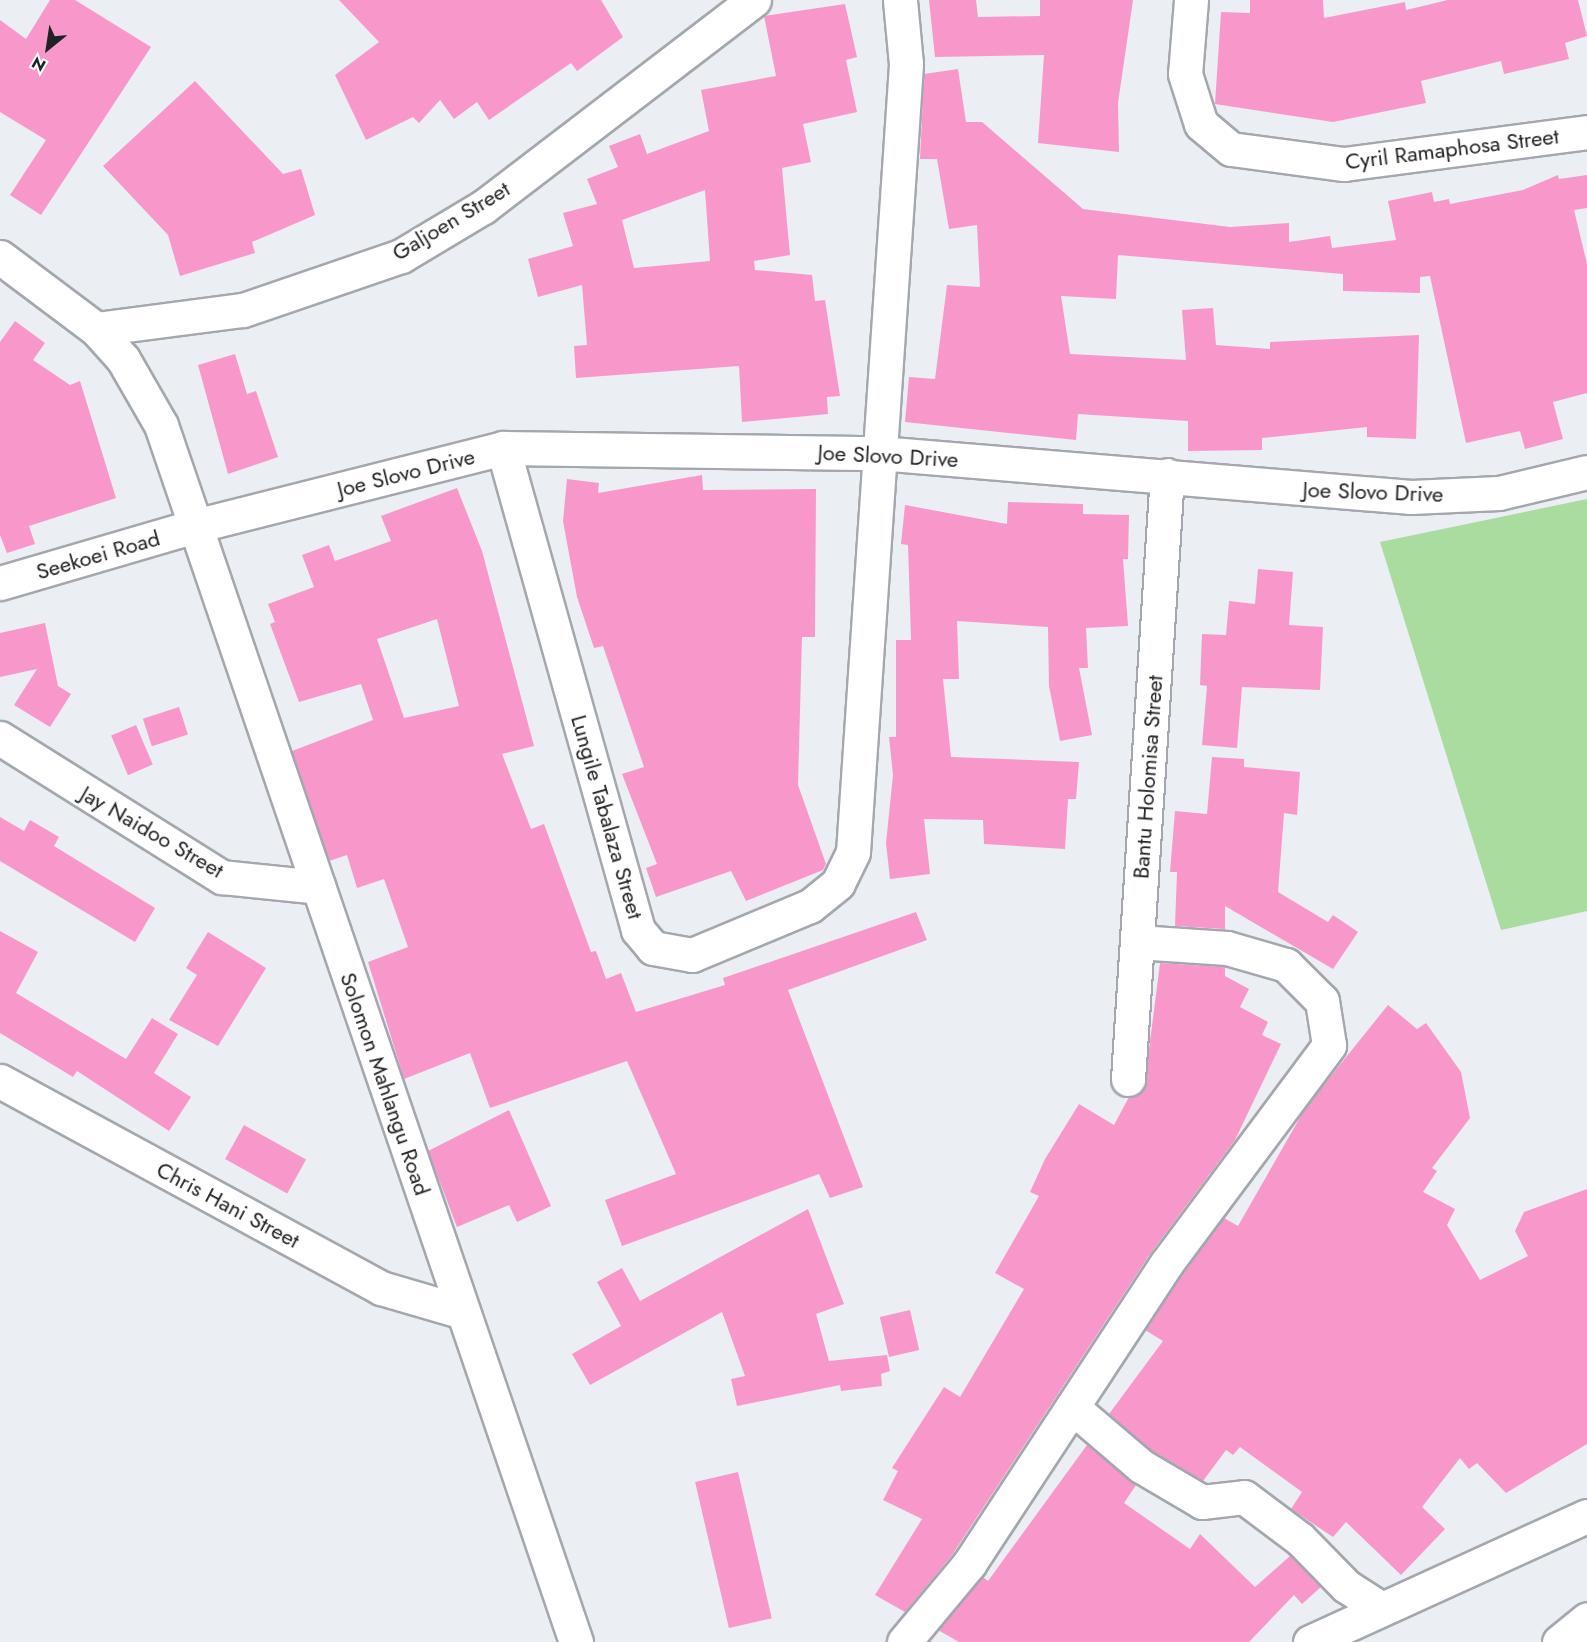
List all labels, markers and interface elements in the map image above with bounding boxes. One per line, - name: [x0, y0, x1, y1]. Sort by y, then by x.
- north arrow: [18, 18, 78, 78]
- text: N: [27, 51, 50, 77]
- street label: Cyril Ramaphosa Street: [1344, 123, 1560, 175]
- street label: Galjoen Street: [388, 176, 514, 266]
- street label: Joe Slovo Drive: [817, 439, 959, 473]
- street label: Joe Slovo Drive: [334, 443, 478, 503]
- street label: Joe Slovo Drive: [1302, 476, 1444, 508]
- street label: Seekoei Road: [33, 525, 163, 585]
- street label: Bantu Holomisa Street: [1128, 674, 1168, 880]
- street label: Lungile Tabalaza Street: [565, 712, 649, 922]
- street label: Jay Naidoo Street: [76, 780, 228, 884]
- street label: Solomon Mahlangu Road: [334, 969, 436, 1199]
- street label: Chris Hani Street: [152, 1156, 304, 1254]

